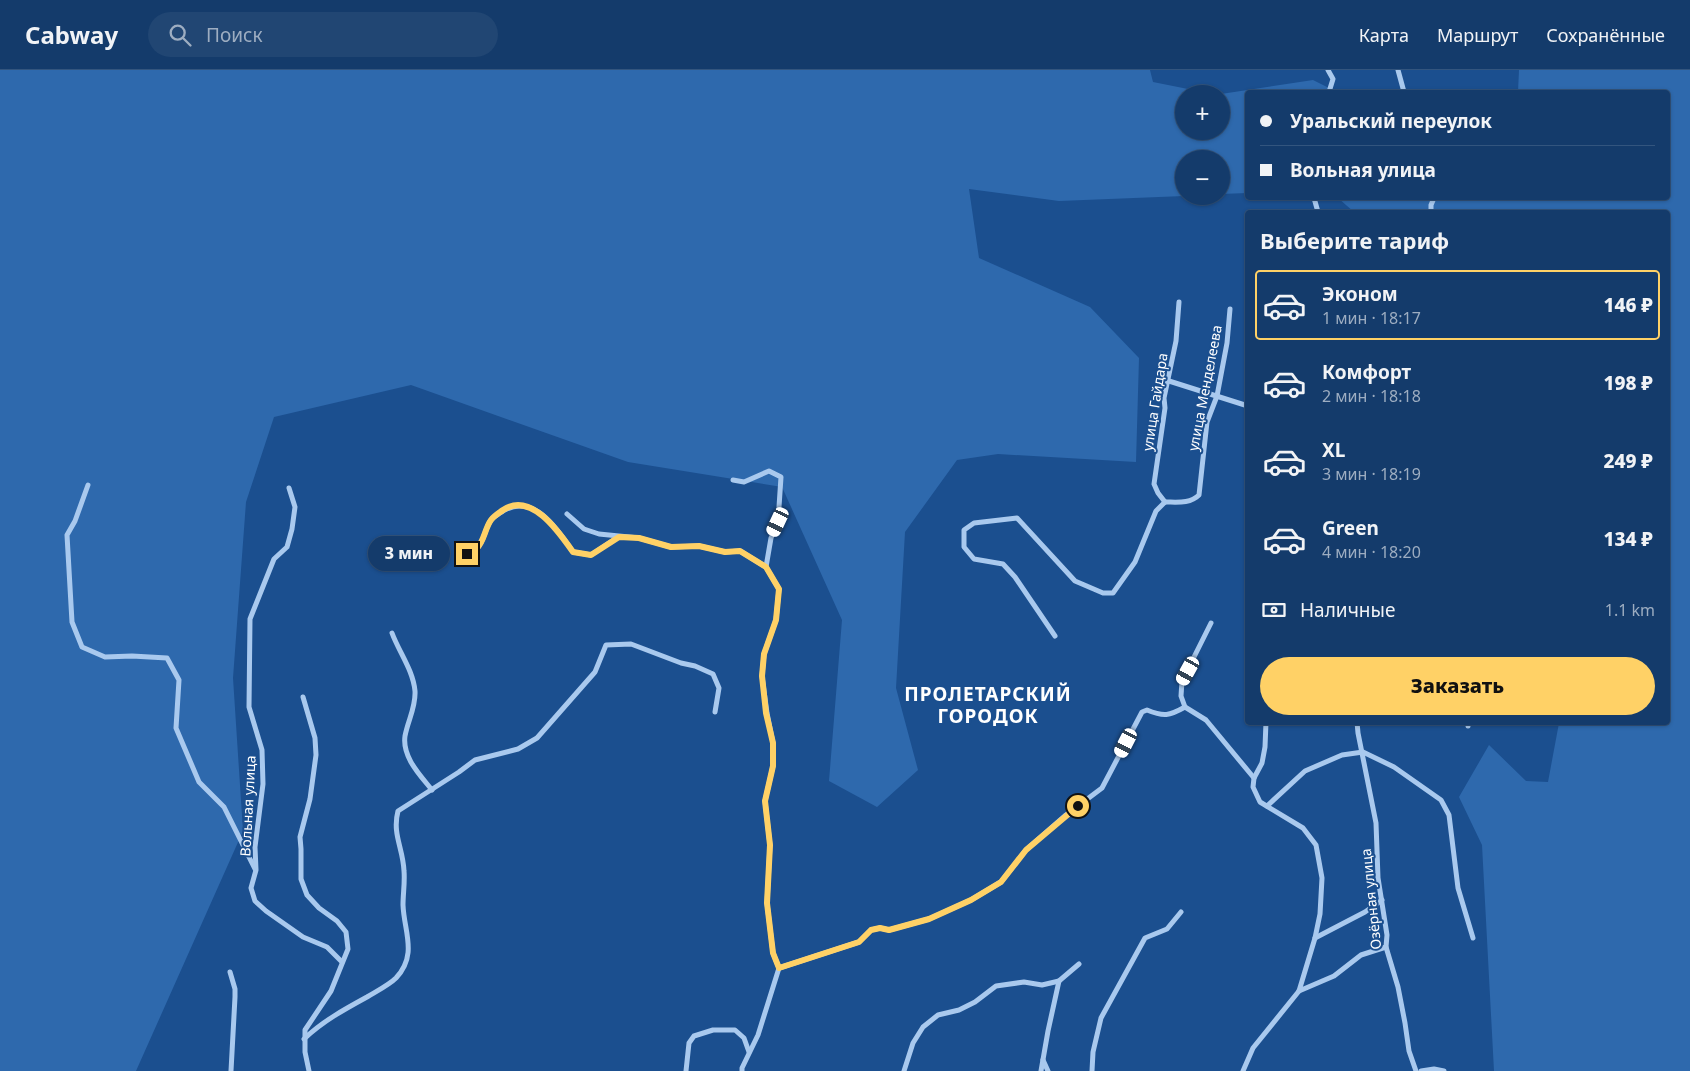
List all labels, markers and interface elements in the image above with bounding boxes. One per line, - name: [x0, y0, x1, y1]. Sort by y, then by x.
- search box: [148, 12, 498, 57]
- text: Cabway: [25, 18, 118, 51]
- icon: search: [166, 21, 194, 49]
- text: Поиск: [206, 22, 263, 48]
- text: Карта: [1359, 23, 1409, 47]
- text: Маршрут: [1437, 23, 1518, 47]
- text: Сохранённые: [1546, 23, 1665, 47]
- map controls: [1175, 85, 1230, 205]
- button: +: [1175, 85, 1230, 140]
- text: Уральский переулок: [1290, 108, 1492, 134]
- button: −: [1175, 150, 1230, 205]
- text: Вольная улица: [1290, 157, 1436, 183]
- text: Выберите тариф: [1260, 225, 1449, 255]
- text: Эконом: [1322, 281, 1398, 307]
- icon: car: [1262, 283, 1307, 328]
- text: 146 ₽: [1603, 292, 1653, 318]
- text: 1 мин · 18:17: [1322, 307, 1421, 329]
- street label: улица Менделеева: [1183, 323, 1226, 452]
- street label: улица Гайдара: [1137, 352, 1172, 452]
- text: Комфорт: [1322, 359, 1411, 385]
- icon: car: [1262, 361, 1307, 406]
- text: 198 ₽: [1603, 370, 1653, 396]
- text: 2 мин · 18:18: [1322, 385, 1421, 407]
- text: XL: [1322, 437, 1345, 463]
- icon: car: [1262, 439, 1307, 484]
- text: 249 ₽: [1603, 448, 1653, 474]
- text: 3 мин · 18:19: [1322, 463, 1421, 485]
- car: [764, 505, 791, 539]
- text: Green: [1322, 515, 1379, 541]
- icon: car: [1262, 517, 1307, 562]
- text: 134 ₽: [1603, 526, 1653, 552]
- callout: 3 мин: [367, 536, 450, 572]
- text: 4 мин · 18:20: [1322, 541, 1421, 563]
- text: 3 мин: [385, 542, 433, 564]
- route end: [456, 543, 478, 565]
- icon: cash: [1260, 596, 1288, 624]
- text: Наличные: [1300, 597, 1395, 623]
- text: 1.1 km: [1605, 599, 1655, 621]
- car: [1174, 654, 1201, 688]
- button: Заказать: [1260, 657, 1655, 715]
- district label: ПРОЛЕТАРСКИЙ ГОРОДОК: [904, 681, 1072, 729]
- car: [1112, 726, 1139, 760]
- street label: Вольная улица: [235, 755, 260, 857]
- route start: [1067, 795, 1089, 817]
- street label: Озёрная улица: [1356, 848, 1385, 951]

